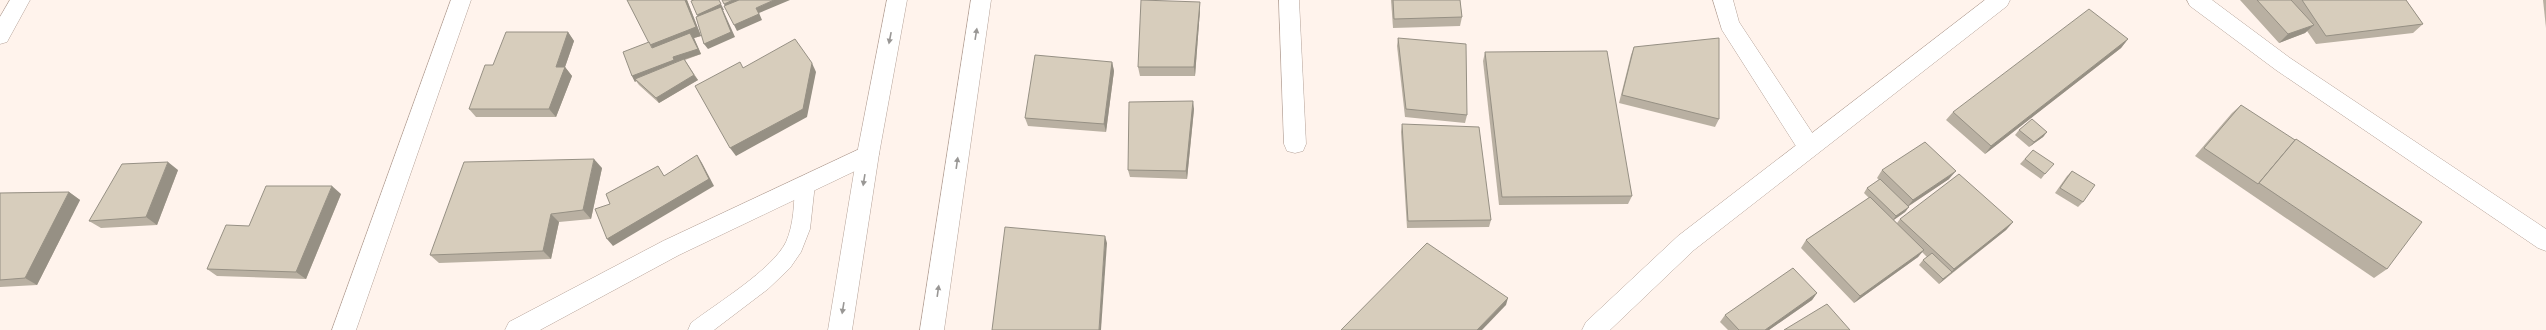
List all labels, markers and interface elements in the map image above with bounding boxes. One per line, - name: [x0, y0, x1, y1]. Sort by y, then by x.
- one-way arrow: [973, 28, 979, 40]
- one-way arrow: [886, 32, 892, 44]
- one-way arrow: [954, 157, 960, 169]
- one-way arrow: [861, 174, 867, 186]
- one-way arrow: [935, 285, 941, 297]
- one-way arrow: [840, 302, 846, 314]

